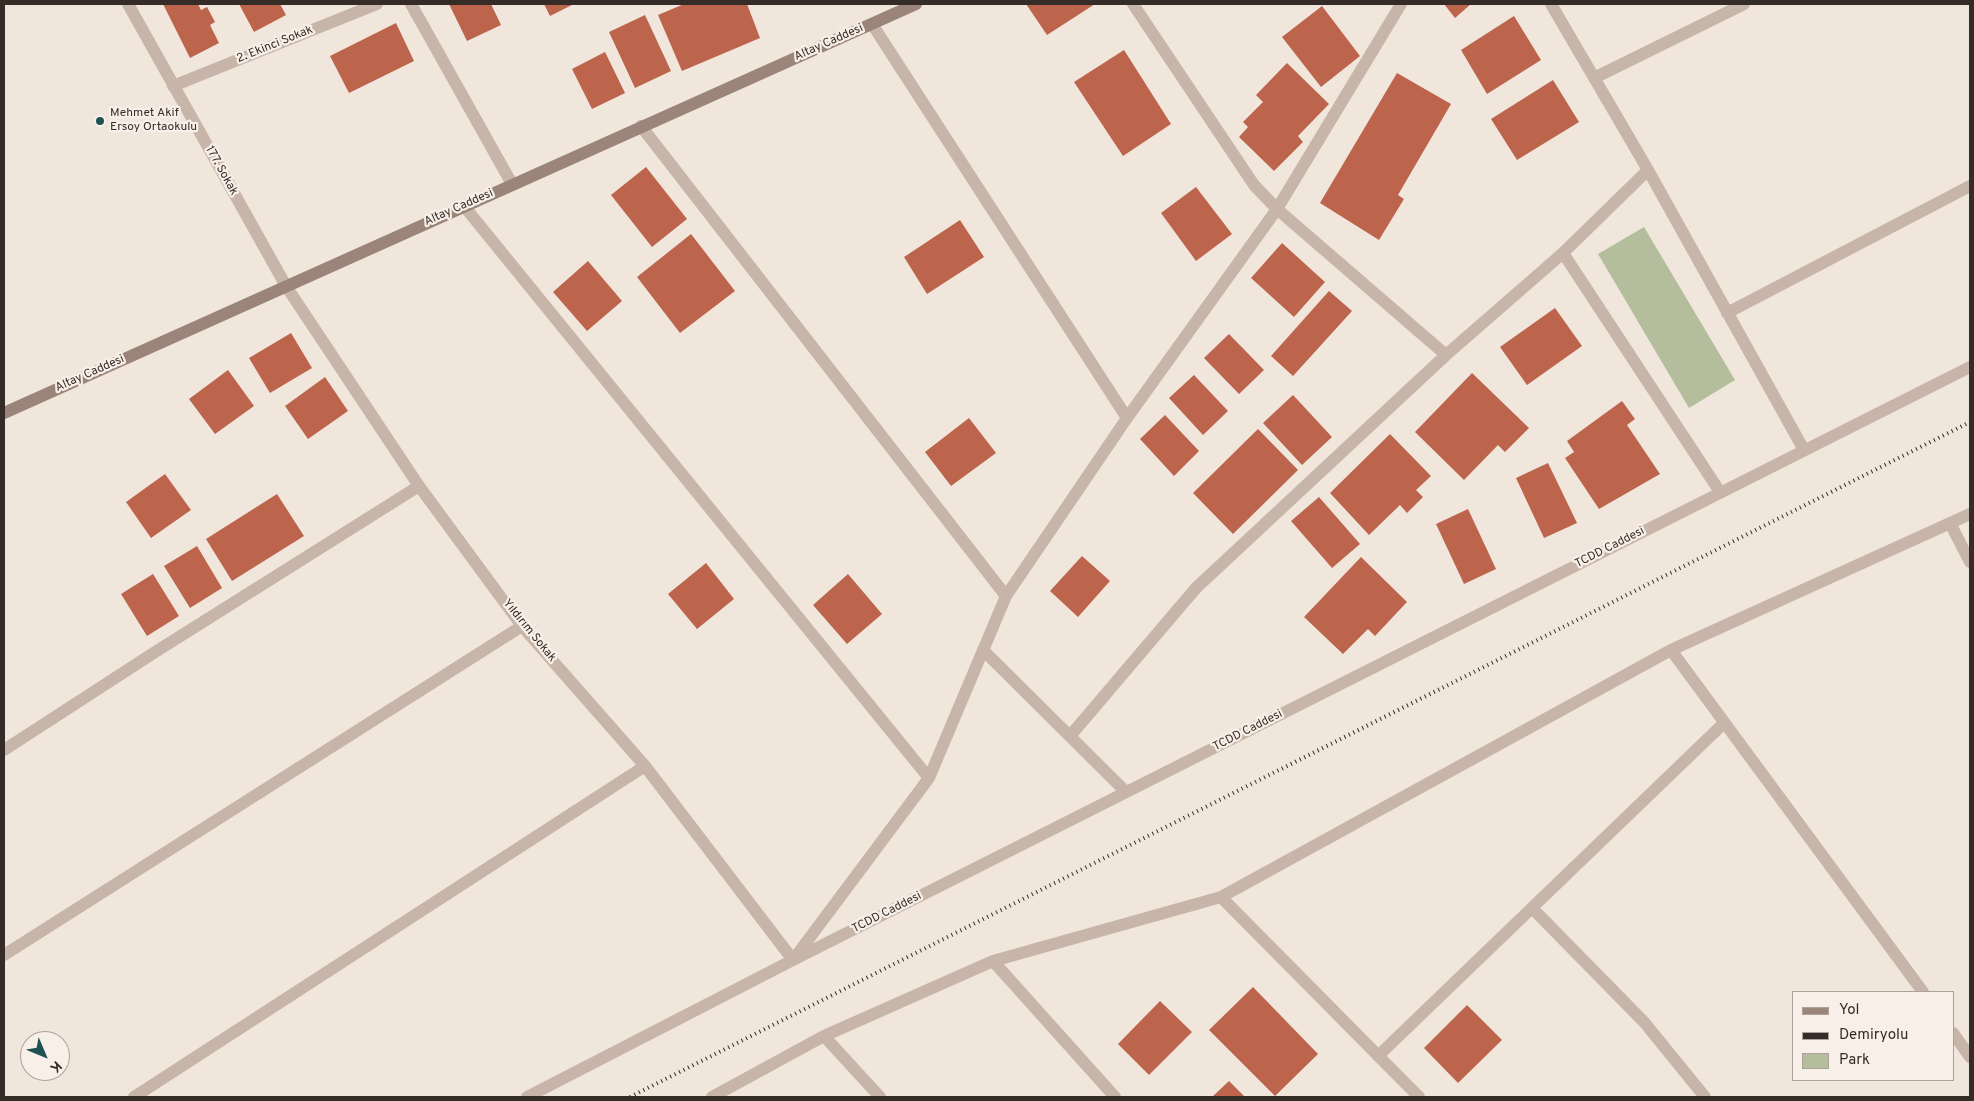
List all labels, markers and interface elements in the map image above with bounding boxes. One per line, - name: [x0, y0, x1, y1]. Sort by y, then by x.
- street label: Altay Caddesi: [792, 21, 866, 65]
- street label: 2. Ekinci Sokak: [235, 23, 315, 67]
- place label: Mehmet Akif Ersoy Ortaokulu: [110, 107, 197, 135]
- marker: Mehmet Akif Ersoy Ortaokulu: [94, 115, 106, 127]
- street label: 177. Sokak: [202, 144, 240, 198]
- street label: Altay Caddesi: [422, 186, 496, 230]
- street label: Altay Caddesi: [53, 352, 127, 396]
- street label: TCDD Caddesi: [1573, 524, 1647, 572]
- street label: Yıldırım Sokak: [499, 597, 559, 665]
- street label: TCDD Caddesi: [1211, 707, 1285, 755]
- street label: TCDD Caddesi: [850, 889, 924, 937]
- legend: [1792, 991, 1954, 1081]
- text: Yol: [1839, 1001, 1860, 1020]
- text: Demiryolu: [1839, 1026, 1908, 1045]
- north arrow: [20, 1031, 70, 1081]
- text: Park: [1839, 1051, 1870, 1070]
- text: K: [46, 1057, 65, 1076]

